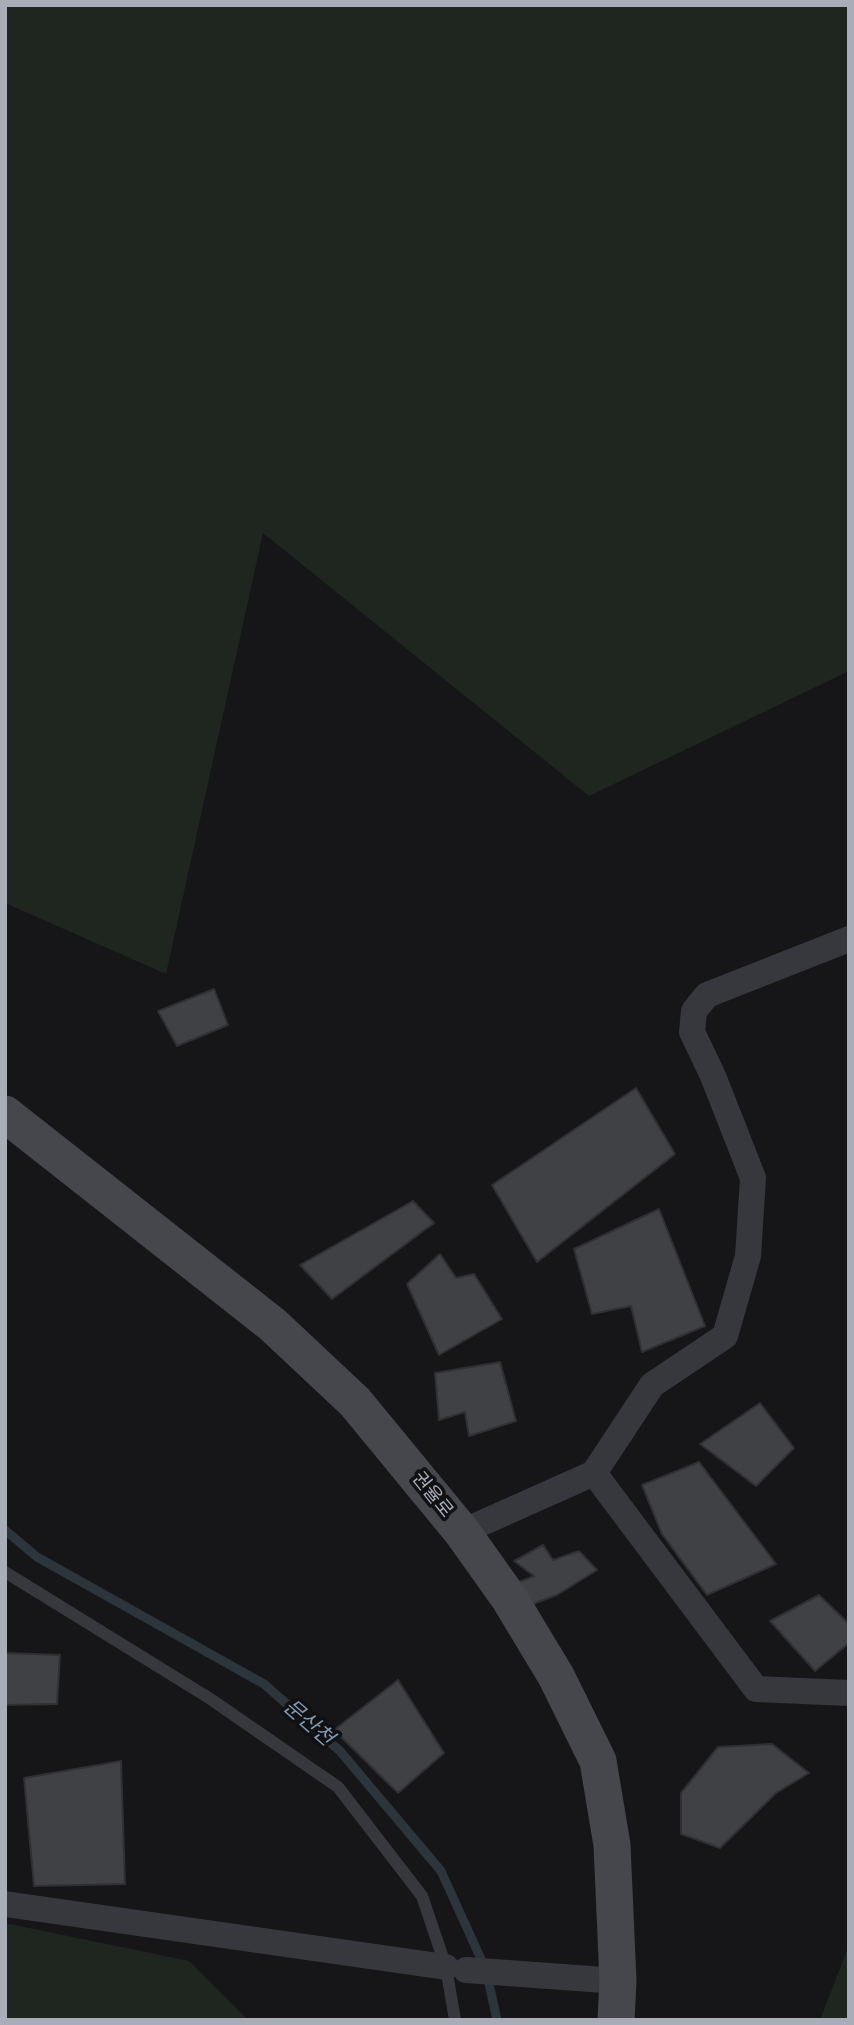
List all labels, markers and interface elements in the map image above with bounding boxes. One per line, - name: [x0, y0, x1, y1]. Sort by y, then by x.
- street label: 권율로: [407, 1467, 457, 1523]
- water label: 문산천: [278, 1694, 338, 1752]

